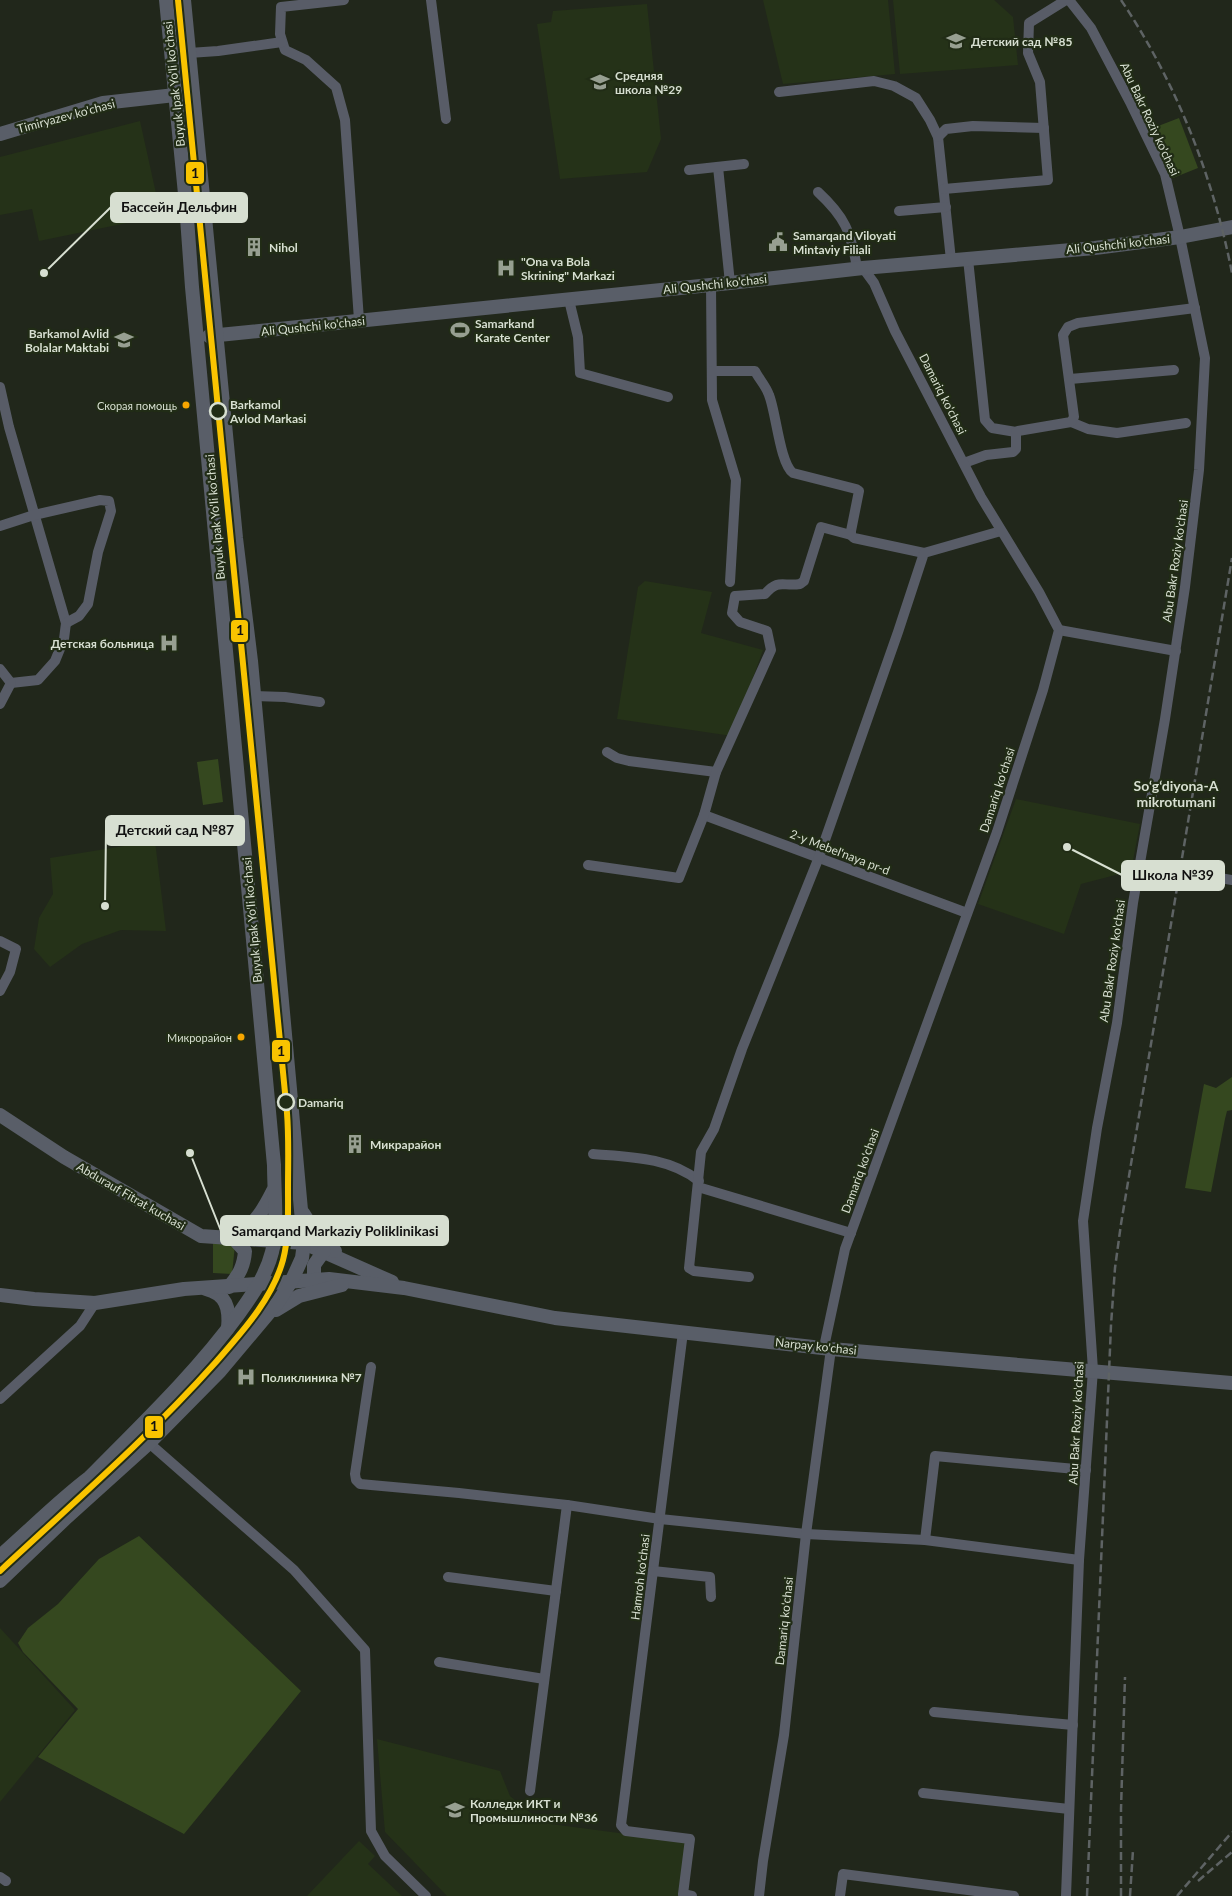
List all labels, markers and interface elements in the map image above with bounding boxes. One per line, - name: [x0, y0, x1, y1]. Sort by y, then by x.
- street label: Buyuk Ipak Yo'li ko'chasi: [160, 20, 188, 147]
- school or university icon: Детский сад №85: [945, 30, 967, 52]
- place label: Детский сад №85: [971, 34, 1072, 49]
- street label: Abu Bakr Roziy ko'chasi: [1117, 60, 1183, 178]
- place label: Средняя школа №29: [615, 68, 682, 97]
- school or university icon: Средняя школа №29: [589, 71, 611, 93]
- street label: Timiryazev ko'chasi: [15, 96, 117, 136]
- line badge: 1: [185, 161, 205, 185]
- text: 1: [191, 164, 199, 181]
- callout: Бассейн Дельфин: [111, 193, 247, 222]
- text: Бассейн Дельфин: [121, 198, 237, 215]
- place label: Samarqand Viloyati Mintaviy Filiali: [793, 228, 896, 257]
- public building icon: Samarqand Viloyati Mintaviy Filiali: [767, 231, 789, 253]
- street label: Ali Qushchi ko'chasi: [1065, 231, 1171, 257]
- building icon: Nihol: [243, 236, 265, 258]
- place label: Nihol: [269, 240, 298, 255]
- place label: "Ona va Bola Skrining" Markazi: [521, 254, 615, 283]
- hospital icon: "Ona va Bola Skrining" Markazi: [495, 257, 517, 279]
- street label: Ali Qushchi ko'chasi: [662, 271, 768, 297]
- street label: Ali Qushchi ko'chasi: [260, 313, 366, 339]
- place label: Samarkand Karate Center: [475, 316, 550, 345]
- sports icon: Samarkand Karate Center: [449, 319, 471, 341]
- place label: Barkamol Avlid Bolalar Maktabi: [25, 326, 109, 355]
- school or university icon: Barkamol Avlid Bolalar Maktabi: [113, 329, 135, 351]
- street label: Damariq ko'chasi: [916, 351, 970, 437]
- place label: Barkamol Avlod Markasi: [229, 397, 306, 426]
- place label: Скорая помощь: [97, 399, 177, 412]
- marker: Скорая помощь: [181, 400, 191, 410]
- marker: Barkamol Avlod Markasi: [209, 402, 227, 420]
- street label: Buyuk Ipak Yo'li ko'chasi: [202, 453, 228, 580]
- street label: Abu Bakr Roziy ko'chasi: [1159, 499, 1191, 623]
- line badge: 1: [230, 619, 249, 643]
- text: 1: [236, 621, 244, 638]
- hospital icon: Детская больница: [158, 632, 180, 654]
- place label: Детская больница: [51, 636, 154, 651]
- street label: Damariq ko'chasi: [976, 745, 1018, 835]
- district label: So‘g‘diyona-А mikrotumani: [1134, 777, 1219, 810]
- callout: Детский сад №87: [106, 816, 244, 845]
- text: Детский сад №87: [116, 821, 234, 838]
- street label: 2-y Mebel'naya pr-d: [788, 826, 892, 878]
- street label: Buyuk Ipak Yo'li ko'chasi: [239, 856, 265, 983]
- callout: Школа №39: [1122, 861, 1224, 890]
- text: Школа №39: [1132, 866, 1214, 883]
- street label: Abu Bakr Roziy ko'chasi: [1096, 899, 1128, 1023]
- place label: Микрорайон: [167, 1031, 232, 1044]
- marker: Микрорайон: [236, 1032, 246, 1042]
- line badge: 1: [271, 1039, 291, 1063]
- text: 1: [277, 1042, 285, 1059]
- marker: Damariq: [277, 1093, 295, 1111]
- place label: Damariq: [298, 1095, 344, 1110]
- street label: Damariq ko'chasi: [838, 1127, 882, 1215]
- building icon: Микрарайон: [344, 1133, 366, 1155]
- place label: Микрарайон: [370, 1137, 441, 1152]
- street label: Abdurauf Fitrat kuchasi: [74, 1159, 188, 1233]
- callout: Samarqand Markaziy Poliklinikasi: [221, 1216, 448, 1245]
- text: Samarqand Markaziy Poliklinikasi: [232, 1222, 438, 1239]
- street label: Narpay ko'chasi: [775, 1334, 858, 1358]
- street label: Abu Bakr Roziy ko'chasi: [1065, 1361, 1087, 1485]
- hospital icon: Поликлиника №7: [235, 1366, 257, 1388]
- place label: Поликлиника №7: [261, 1370, 362, 1385]
- line badge: 1: [144, 1415, 164, 1439]
- text: 1: [150, 1417, 158, 1434]
- street label: Hamroh ko'chasi: [627, 1533, 653, 1621]
- street label: Damariq ko'chasi: [772, 1576, 796, 1666]
- place label: Колледж ИКТ и Промышлиности №36: [470, 1796, 598, 1825]
- school or university icon: Колледж ИКТ и Промышлиности №36: [444, 1799, 466, 1821]

